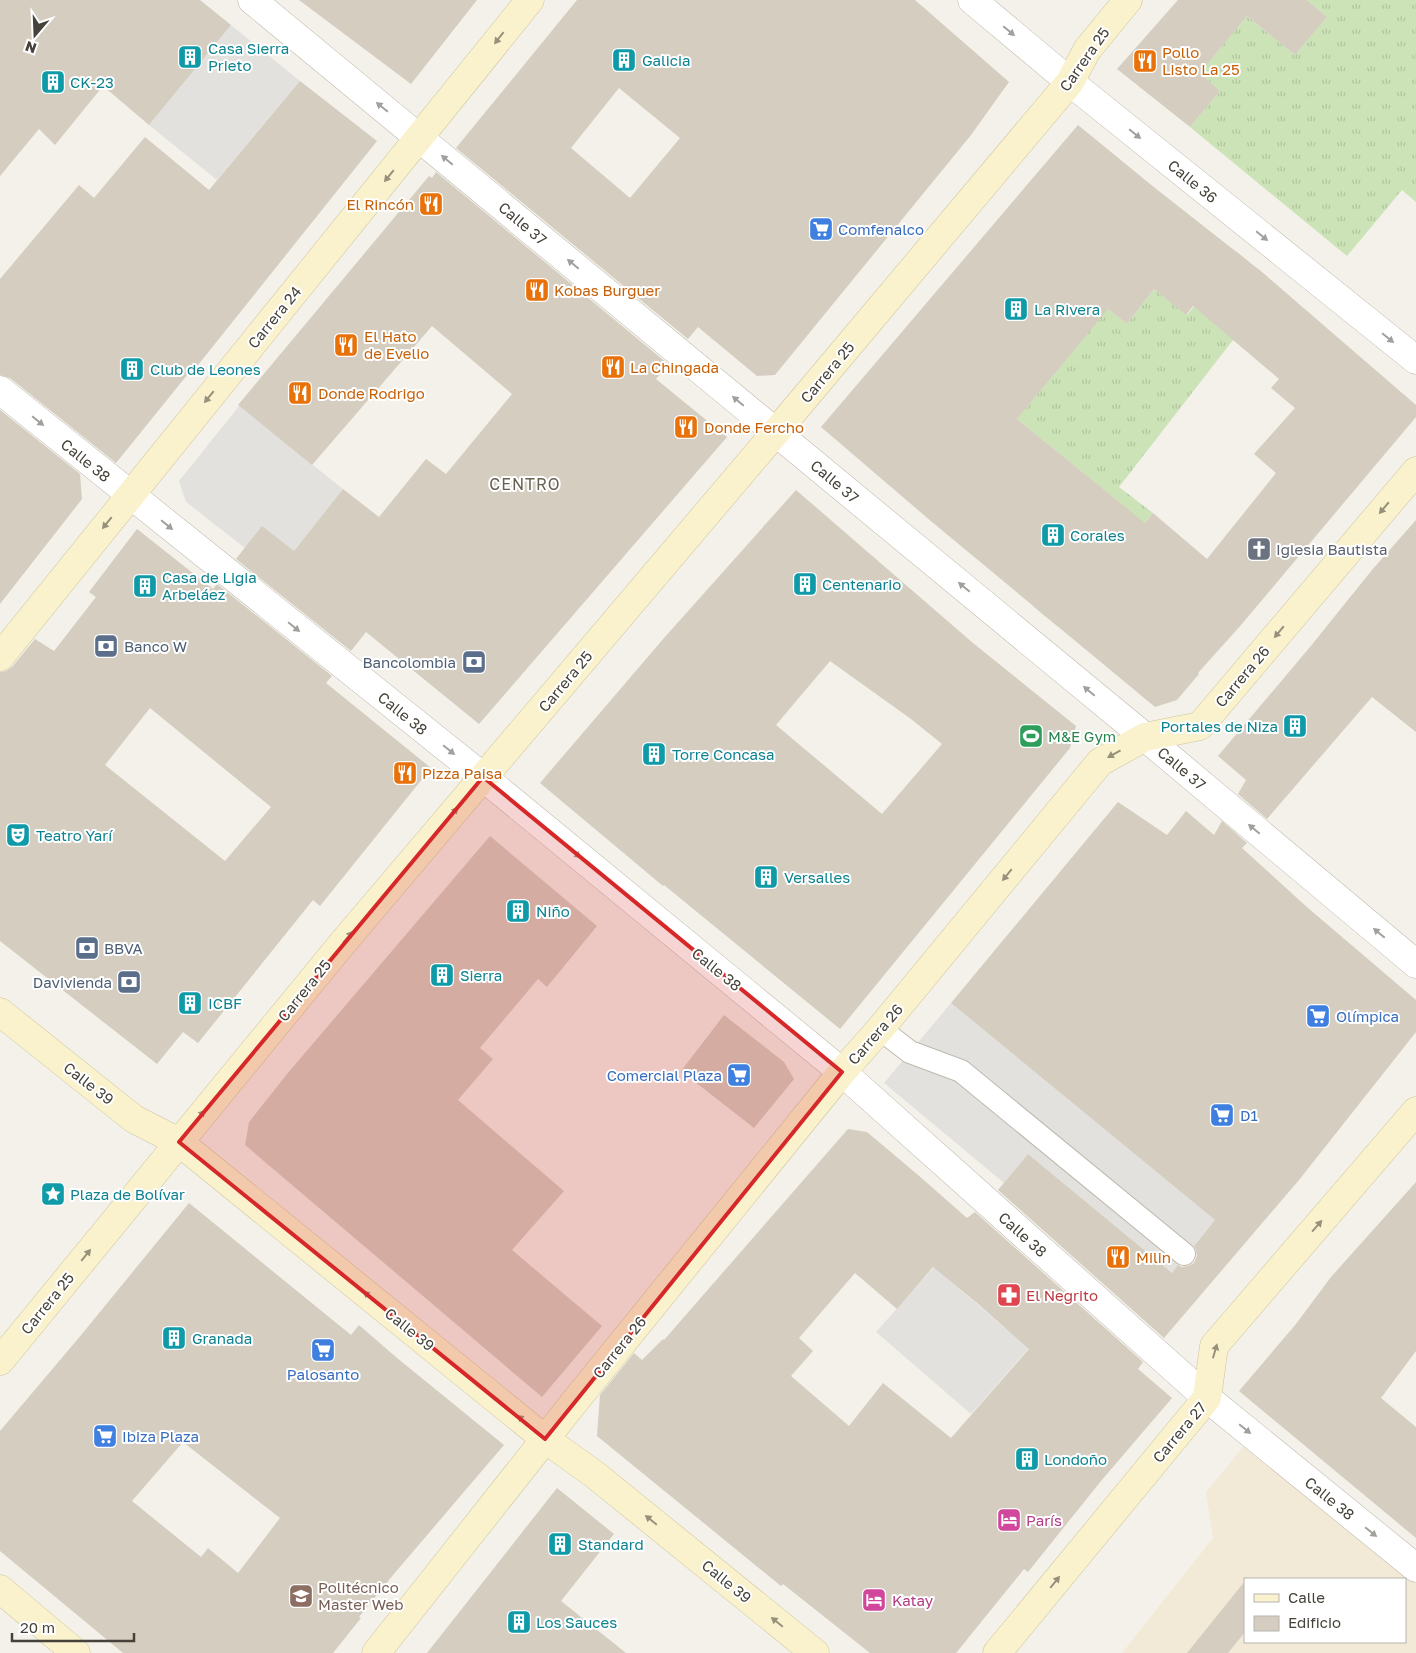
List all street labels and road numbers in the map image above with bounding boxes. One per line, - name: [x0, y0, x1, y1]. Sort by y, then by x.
- street label: Carrera 25: [1055, 23, 1113, 95]
- street label: Calle 36: [1165, 156, 1221, 206]
- street label: Calle 37: [495, 198, 551, 248]
- street label: Carrera 24: [243, 282, 305, 352]
- street label: Carrera 25: [796, 338, 858, 406]
- street label: Calle 38: [58, 435, 114, 485]
- street label: Calle 37: [807, 456, 863, 506]
- street label: Carrera 26: [1211, 642, 1273, 710]
- street label: Carrera 25: [534, 647, 596, 715]
- street label: Calle 38: [375, 688, 431, 738]
- street label: Calle 37: [1154, 743, 1210, 793]
- street label: Calle 38: [689, 944, 745, 994]
- street label: Carrera 25: [274, 955, 334, 1025]
- street label: Carrera 26: [844, 1000, 906, 1068]
- street label: Calle 39: [60, 1058, 118, 1108]
- street label: Calle 38: [995, 1208, 1051, 1260]
- street label: Carrera 25: [17, 1268, 77, 1338]
- street label: Calle 39: [382, 1304, 438, 1354]
- street label: Carrera 26: [589, 1312, 649, 1382]
- street label: Carrera 27: [1148, 1398, 1210, 1466]
- street label: Calle 38: [1302, 1473, 1358, 1523]
- street label: Calle 39: [699, 1556, 755, 1606]

